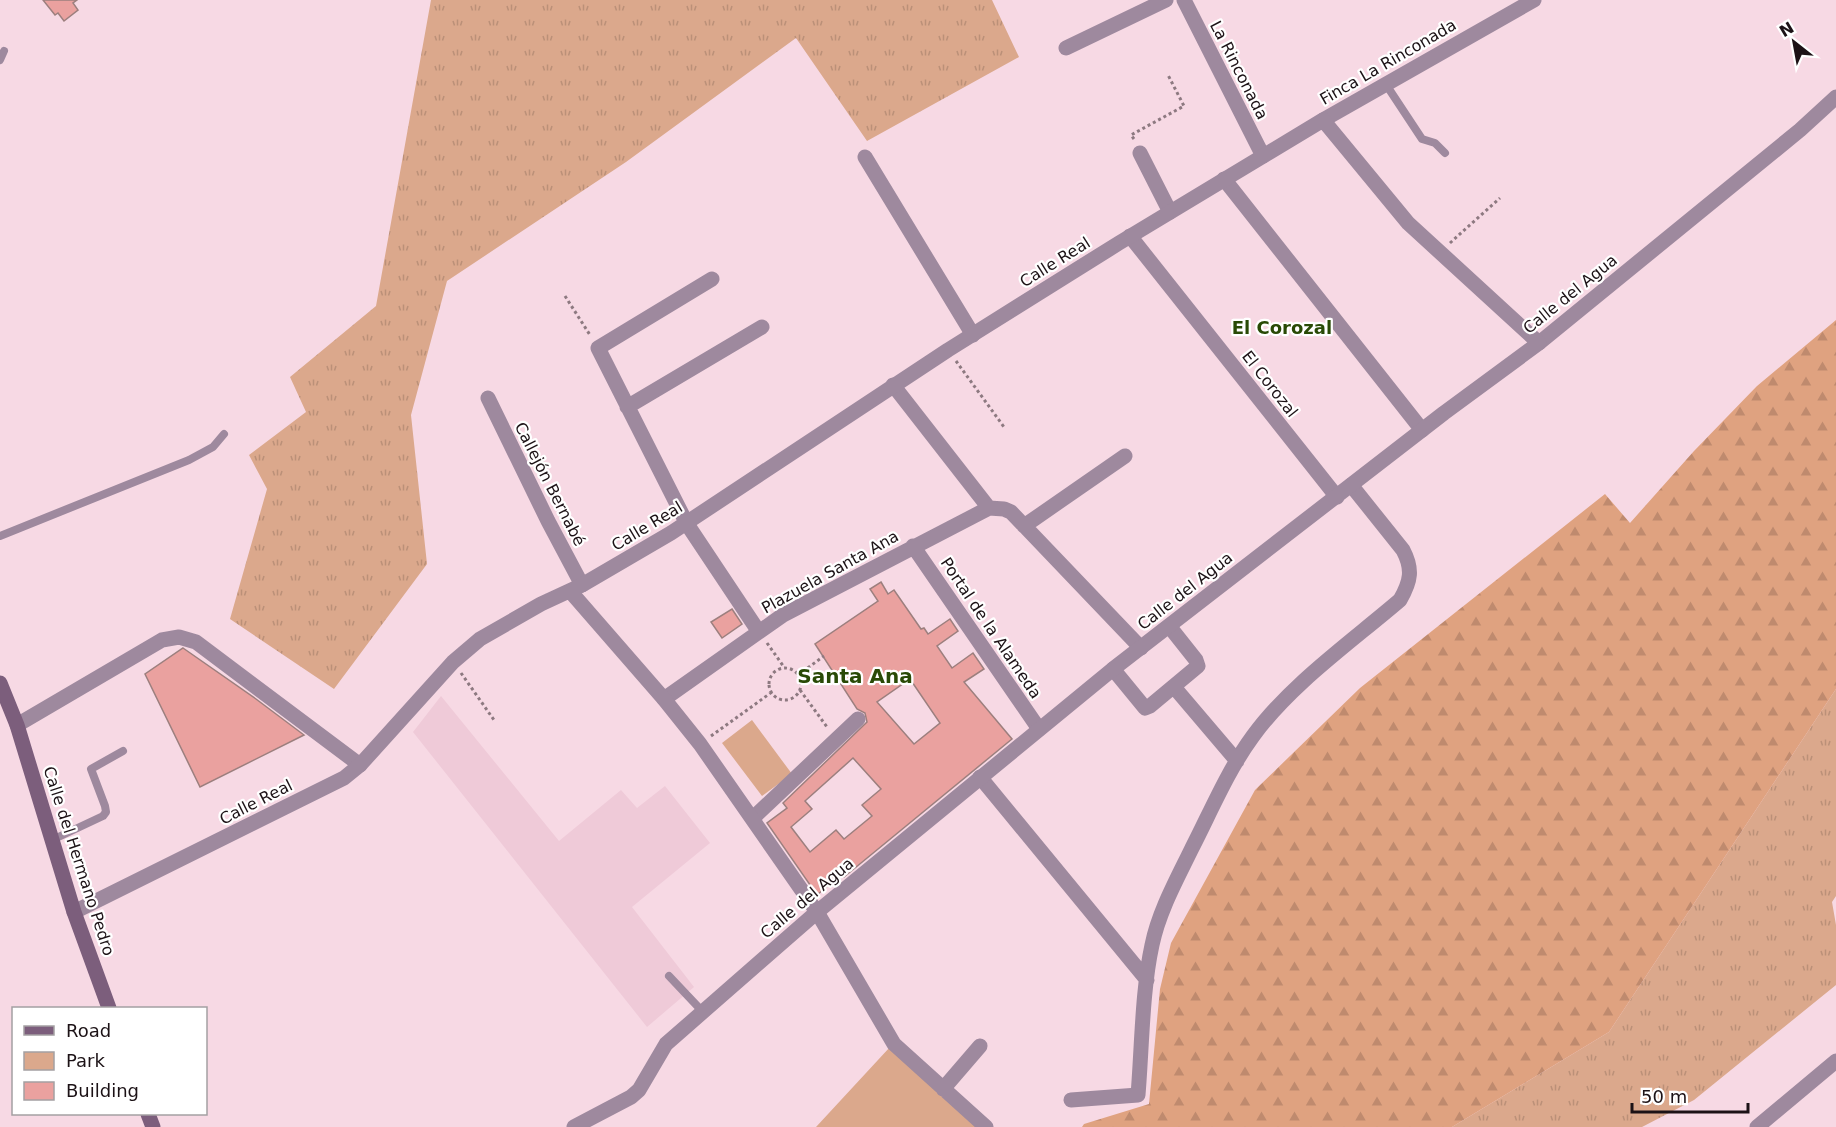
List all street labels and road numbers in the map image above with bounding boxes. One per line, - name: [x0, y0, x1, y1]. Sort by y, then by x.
- street label: Finca La Rinconada: [1316, 15, 1460, 109]
- street label: La Rinconada: [1206, 18, 1272, 122]
- street label: Calle Real: [1016, 233, 1094, 291]
- street label: Calle del Agua: [1519, 250, 1621, 338]
- street label: El Corozal: [1238, 347, 1302, 421]
- street label: Callejón Bernabé: [511, 419, 589, 549]
- street label: Calle Real: [608, 497, 686, 555]
- street label: Plazuela Santa Ana: [758, 526, 902, 618]
- street label: Calle del Agua: [1134, 548, 1236, 634]
- street label: Portal de la Alameda: [937, 554, 1045, 702]
- street label: Calle del Hermano Pedro: [39, 764, 119, 958]
- street label: Calle Real: [216, 776, 296, 828]
- street label: Calle del Agua: [757, 854, 857, 942]

